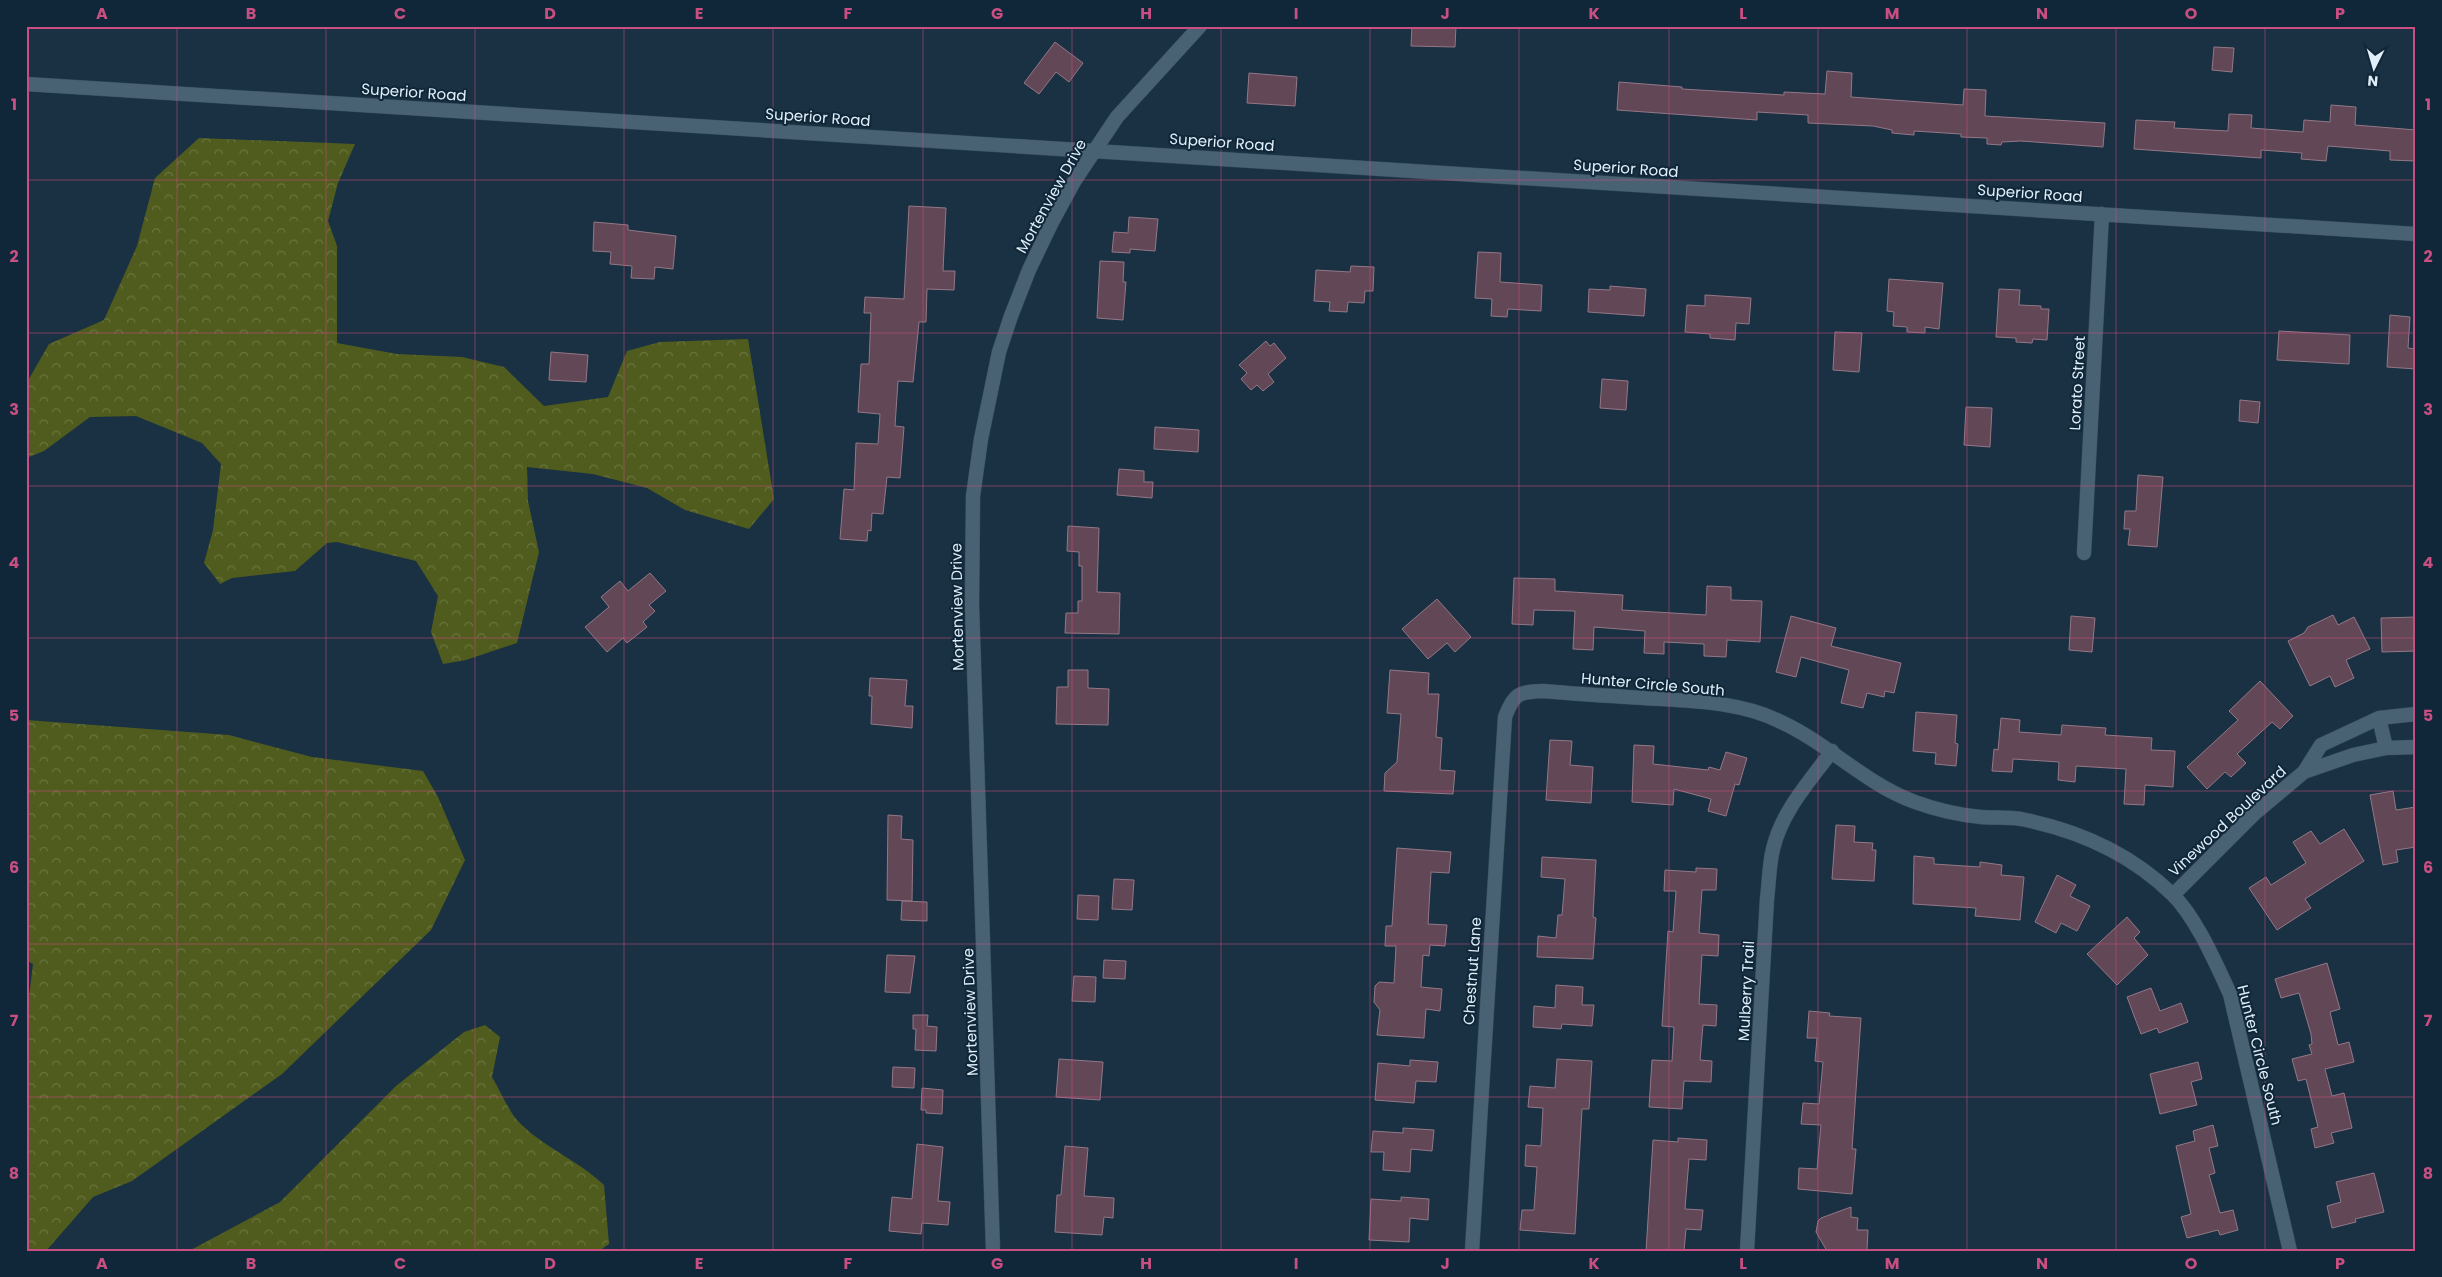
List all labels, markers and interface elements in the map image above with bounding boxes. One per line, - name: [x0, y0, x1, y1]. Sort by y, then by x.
- text: A: [96, 2, 108, 25]
- text: B: [246, 2, 256, 25]
- text: C: [394, 2, 406, 25]
- text: D: [544, 2, 556, 25]
- text: E: [695, 2, 703, 25]
- text: F: [844, 2, 853, 25]
- text: G: [991, 2, 1003, 25]
- text: H: [1140, 2, 1152, 25]
- text: I: [1294, 2, 1298, 25]
- text: J: [1440, 2, 1450, 25]
- text: K: [1588, 2, 1600, 25]
- text: L: [1739, 2, 1747, 25]
- text: M: [1885, 2, 1899, 25]
- text: N: [2036, 2, 2048, 25]
- text: O: [2185, 2, 2198, 25]
- text: P: [2335, 2, 2345, 25]
- north arrow: [2350, 42, 2400, 92]
- text: N: [2367, 71, 2379, 91]
- street label: Superior Road: [361, 78, 467, 106]
- text: 1: [11, 93, 17, 116]
- text: 1: [2425, 93, 2431, 116]
- street label: Superior Road: [765, 103, 871, 131]
- street label: Superior Road: [1169, 128, 1275, 156]
- street label: Mortenview Drive: [1011, 135, 1091, 257]
- street label: Superior Road: [1573, 154, 1679, 182]
- street label: Superior Road: [1977, 179, 2083, 207]
- text: 2: [9, 245, 19, 268]
- text: 2: [2423, 245, 2433, 268]
- street label: Lorato Street: [2064, 335, 2090, 431]
- text: 3: [9, 398, 19, 421]
- text: 3: [2423, 398, 2433, 421]
- street label: Mortenview Drive: [945, 543, 969, 671]
- text: 4: [9, 551, 20, 574]
- text: 4: [2423, 551, 2434, 574]
- street label: Hunter Circle South: [1580, 667, 1726, 701]
- text: 5: [9, 704, 19, 727]
- text: 5: [2423, 704, 2433, 727]
- street label: Vinewood Boulevard: [2164, 761, 2290, 881]
- text: 6: [9, 856, 19, 879]
- text: 6: [2423, 856, 2433, 879]
- street label: Chestnut Lane: [1458, 916, 1486, 1026]
- street label: Mulberry Trail: [1733, 940, 1759, 1042]
- street label: Mortenview Drive: [957, 948, 983, 1076]
- street label: Hunter Circle South: [2232, 983, 2288, 1127]
- text: 7: [10, 1009, 19, 1032]
- text: 7: [2424, 1009, 2433, 1032]
- text: 8: [9, 1162, 19, 1185]
- text: 8: [2423, 1162, 2433, 1185]
- text: A: [96, 1252, 108, 1275]
- text: B: [246, 1252, 256, 1275]
- text: C: [394, 1252, 406, 1275]
- text: D: [544, 1252, 556, 1275]
- text: E: [695, 1252, 703, 1275]
- text: F: [844, 1252, 853, 1275]
- text: G: [991, 1252, 1003, 1275]
- text: H: [1140, 1252, 1152, 1275]
- text: I: [1294, 1252, 1298, 1275]
- text: J: [1440, 1252, 1450, 1275]
- text: K: [1588, 1252, 1600, 1275]
- text: L: [1739, 1252, 1747, 1275]
- text: M: [1885, 1252, 1899, 1275]
- text: N: [2036, 1252, 2048, 1275]
- text: O: [2185, 1252, 2198, 1275]
- text: P: [2335, 1252, 2345, 1275]

